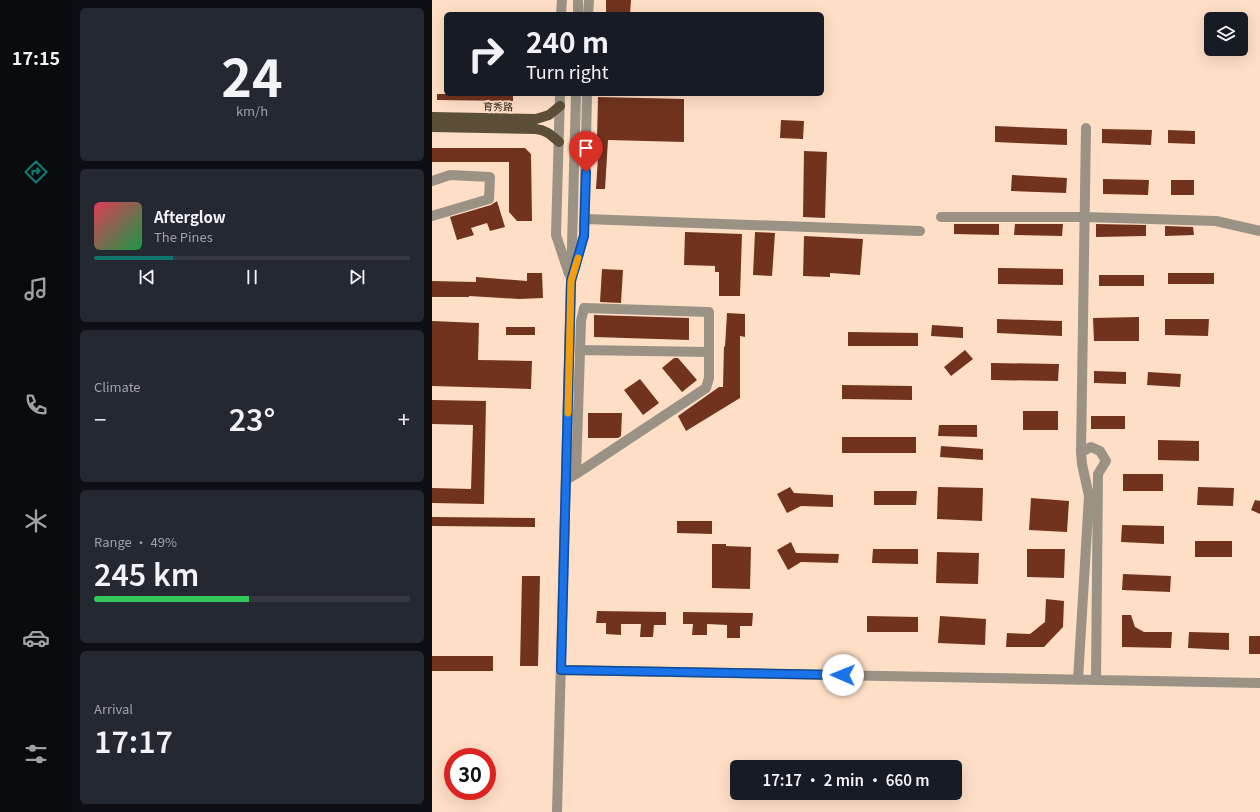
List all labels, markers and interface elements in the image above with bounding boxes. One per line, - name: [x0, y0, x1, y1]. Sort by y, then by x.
- map controls: [1204, 12, 1248, 56]
- button: layers: [1204, 12, 1248, 56]
- text: 240 m: [526, 21, 609, 61]
- icon: right: [460, 28, 512, 80]
- text: 24: [221, 37, 283, 112]
- text: 17:15: [12, 44, 60, 70]
- text: Turn right: [526, 58, 609, 84]
- street label: 育秀路: [483, 98, 513, 114]
- text: km/h: [236, 101, 268, 120]
- pin: [569, 131, 603, 172]
- icon: arrive: [575, 137, 597, 159]
- icon: directions: [22, 158, 50, 186]
- text: Afterglow: [154, 206, 226, 227]
- text: The Pines: [154, 227, 213, 246]
- icon: previous: [136, 266, 158, 288]
- icon: pause: [241, 266, 263, 288]
- icon: next: [346, 266, 368, 288]
- icon: music: [22, 275, 50, 303]
- text: Climate: [94, 377, 141, 396]
- icon: phone: [22, 391, 50, 419]
- text: 23°: [229, 396, 275, 440]
- text: −: [94, 402, 106, 434]
- text: +: [398, 402, 410, 434]
- icon: climate: [22, 507, 50, 535]
- text: Range · 49%: [94, 532, 177, 551]
- text: 245 km: [94, 551, 199, 595]
- icon: car: [22, 624, 50, 652]
- position arrow: [822, 654, 864, 696]
- text: Arrival: [94, 699, 133, 718]
- text: 17:17: [94, 718, 173, 762]
- icon: filters: [22, 740, 50, 768]
- speed limit sign: 30: [444, 748, 496, 800]
- text: 17:17 · 2 min · 660 m: [762, 769, 930, 790]

